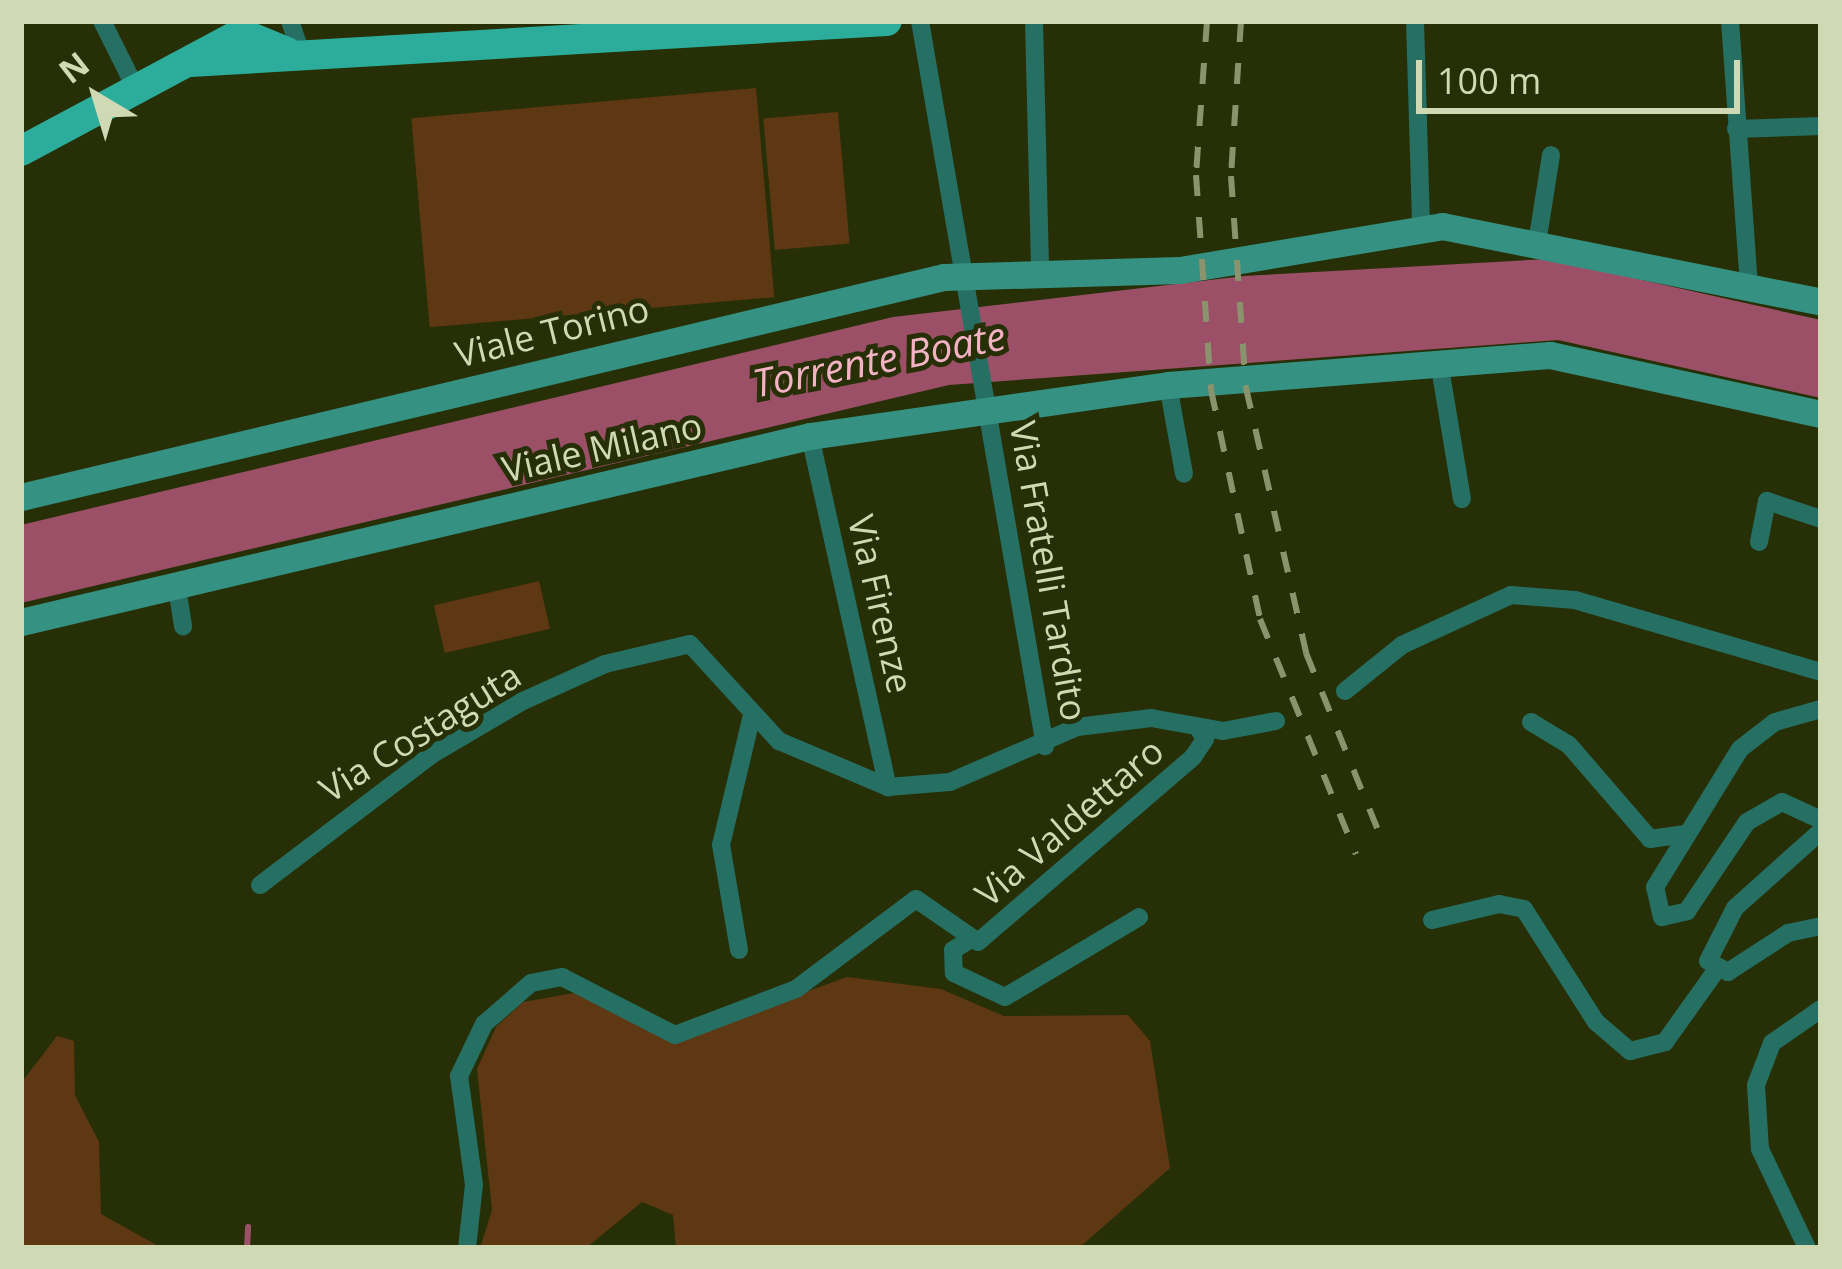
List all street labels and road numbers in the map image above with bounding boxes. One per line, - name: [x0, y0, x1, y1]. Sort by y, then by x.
- street label: Viale Torino: [451, 286, 653, 376]
- street label: Viale Milano: [498, 403, 706, 491]
- street label: Via Fratelli Tardito: [1001, 418, 1097, 724]
- street label: Via Firenze: [840, 511, 922, 697]
- street label: Via Costaguta: [312, 653, 528, 811]
- street label: Via Valdettaro: [966, 729, 1172, 915]

